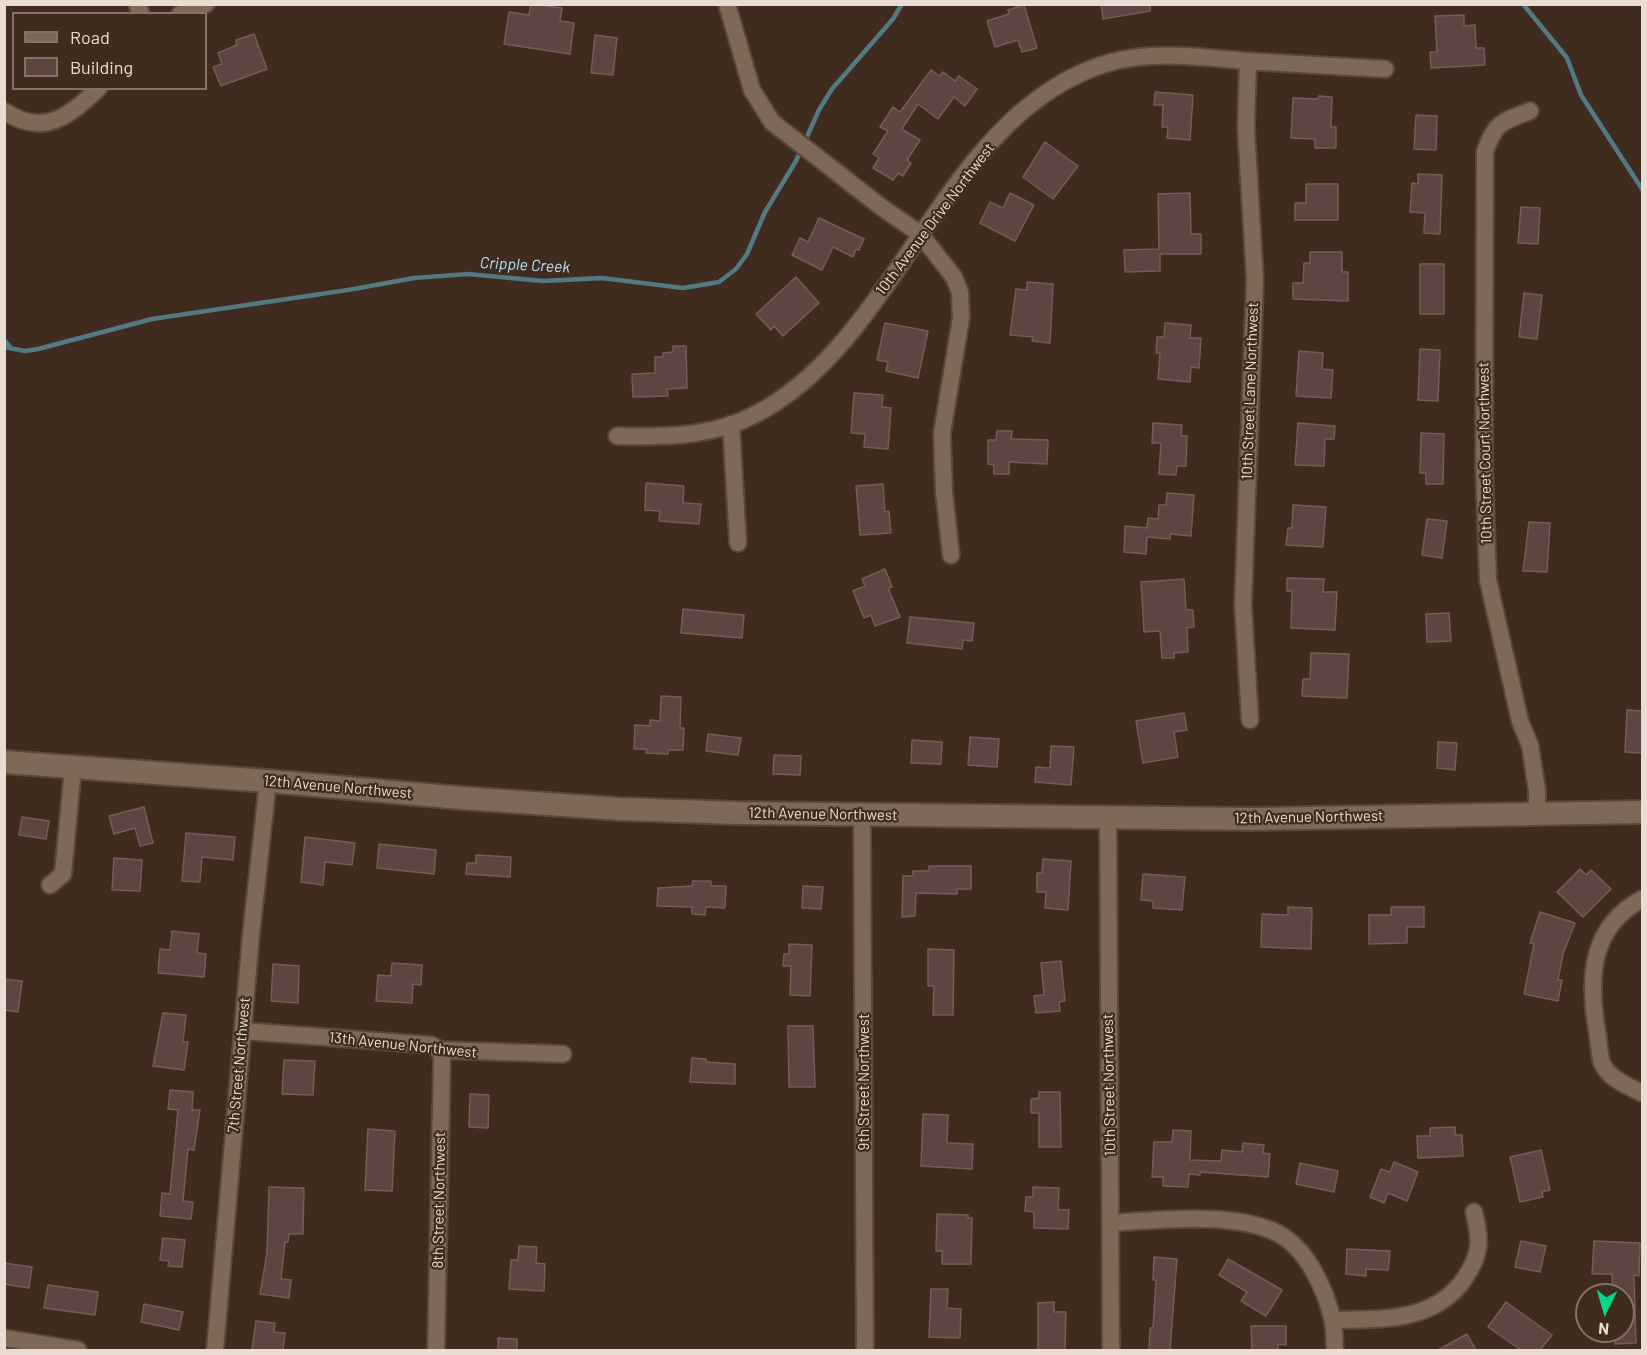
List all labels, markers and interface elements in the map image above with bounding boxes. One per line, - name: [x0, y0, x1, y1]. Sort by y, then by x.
- legend: [12, 12, 207, 90]
- text: Road: [70, 26, 110, 48]
- text: Building: [70, 56, 133, 78]
- street label: 10th Avenue Drive Northwest: [872, 139, 998, 299]
- water label: Cripple Creek: [479, 253, 571, 277]
- street label: 10th Street Lane Northwest: [1238, 302, 1262, 480]
- street label: 10th Street Court Northwest: [1474, 362, 1496, 544]
- street label: 12th Avenue Northwest: [263, 772, 413, 802]
- street label: 12th Avenue Northwest: [748, 804, 898, 824]
- street label: 12th Avenue Northwest: [1234, 807, 1384, 827]
- street label: 7th Street Northwest: [224, 996, 254, 1134]
- street label: 9th Street Northwest: [855, 1014, 873, 1150]
- street label: 10th Street Northwest: [1099, 1014, 1119, 1156]
- street label: 13th Avenue Northwest: [328, 1028, 478, 1062]
- street label: 8th Street Northwest: [429, 1131, 449, 1269]
- north arrow: [1575, 1283, 1635, 1343]
- text: N: [1597, 1320, 1610, 1339]

